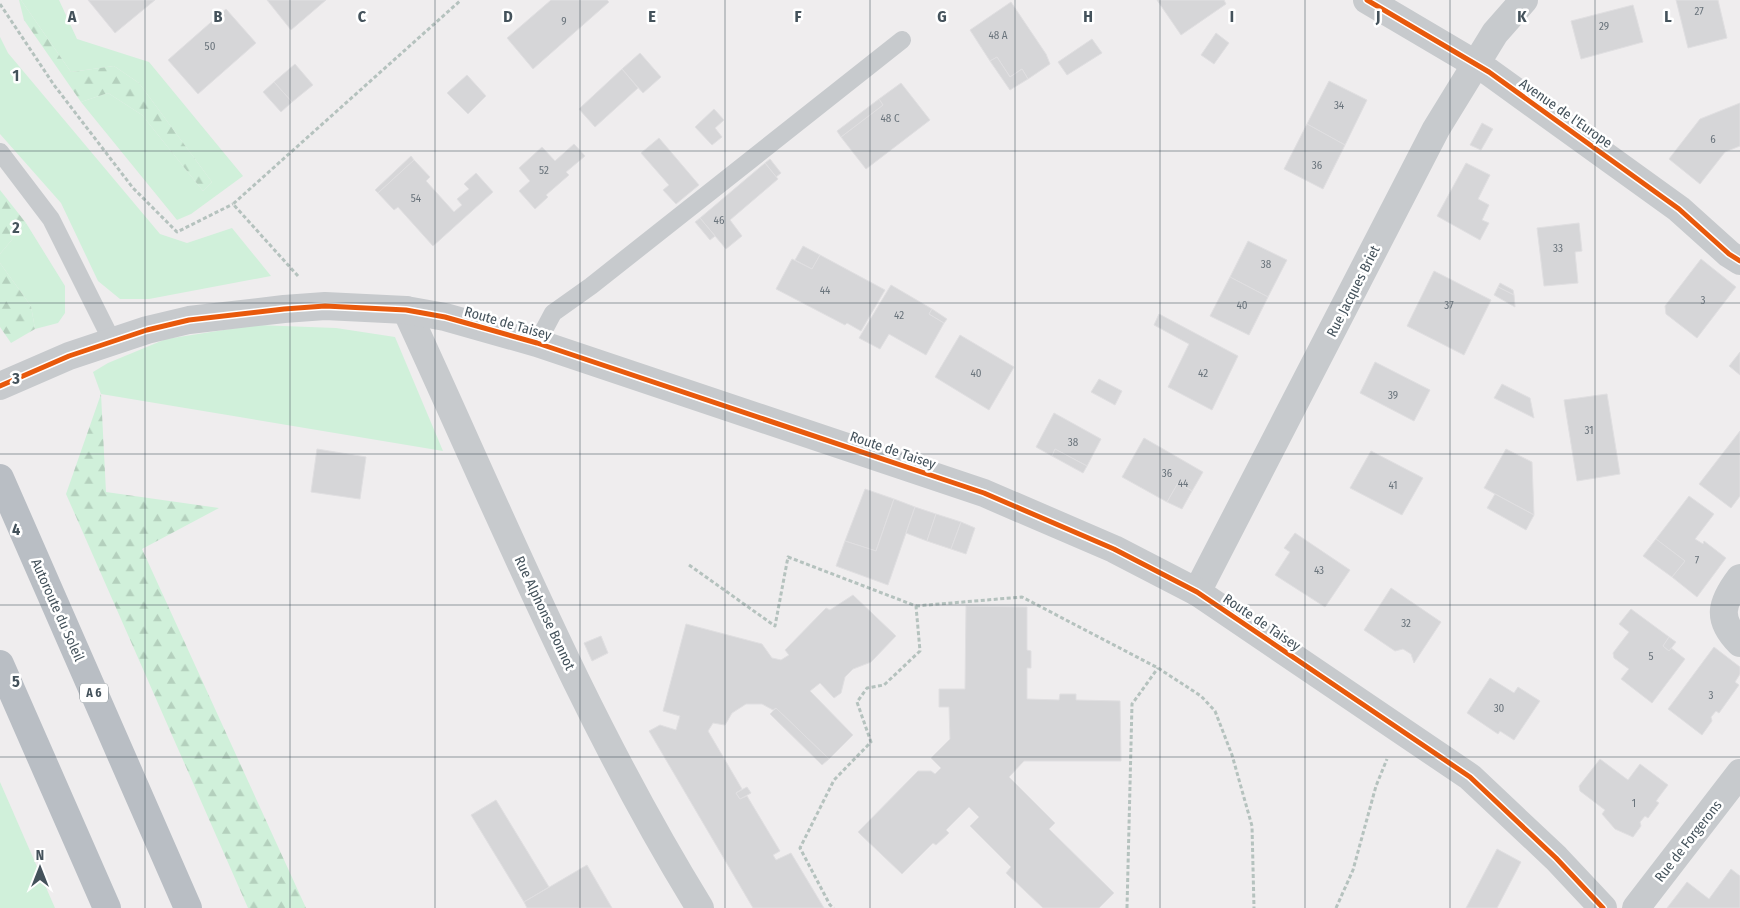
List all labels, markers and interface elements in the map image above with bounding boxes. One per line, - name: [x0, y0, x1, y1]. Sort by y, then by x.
- house number: 27: [1694, 5, 1704, 18]
- text: A: [67, 7, 77, 26]
- text: B: [214, 7, 223, 26]
- text: C: [358, 7, 367, 26]
- text: D: [503, 7, 513, 26]
- text: E: [648, 7, 656, 26]
- text: F: [794, 7, 802, 26]
- text: G: [937, 7, 947, 26]
- text: H: [1083, 7, 1093, 26]
- text: I: [1230, 7, 1234, 26]
- text: J: [1375, 7, 1380, 26]
- text: K: [1517, 7, 1527, 26]
- text: L: [1664, 7, 1672, 26]
- house number: 9: [561, 15, 567, 28]
- house number: 29: [1599, 20, 1609, 33]
- house number: 48 A: [988, 29, 1008, 42]
- house number: 50: [205, 40, 216, 53]
- text: 1: [13, 66, 19, 85]
- street label: Avenue de l'Europe: [1516, 75, 1615, 152]
- house number: 34: [1334, 99, 1345, 112]
- house number: 48 C: [881, 112, 900, 125]
- house number: 6: [1710, 133, 1716, 146]
- house number: 36: [1312, 159, 1323, 172]
- house number: 52: [539, 164, 549, 177]
- house number: 54: [411, 192, 422, 205]
- house number: 46: [714, 214, 725, 227]
- text: 2: [11, 218, 20, 237]
- street label: Rue Jacques Briet: [1323, 242, 1384, 340]
- house number: 33: [1553, 242, 1563, 255]
- house number: 38: [1261, 258, 1272, 271]
- house number: 44: [820, 284, 831, 297]
- house number: 3: [1701, 294, 1706, 307]
- house number: 40: [1236, 299, 1248, 312]
- house number: 37: [1444, 299, 1454, 312]
- street label: Route de Taisey: [462, 303, 554, 344]
- house number: 42: [894, 309, 904, 322]
- house number: 40: [970, 367, 982, 380]
- house number: 42: [1198, 367, 1208, 380]
- text: 3: [11, 369, 20, 388]
- house number: 39: [1388, 389, 1398, 402]
- house number: 31: [1585, 424, 1594, 437]
- street label: Route de Taisey: [848, 428, 939, 473]
- house number: 38: [1068, 436, 1079, 449]
- house number: 36: [1162, 467, 1173, 480]
- house number: 44: [1178, 477, 1189, 490]
- house number: 41: [1388, 479, 1398, 492]
- text: 4: [12, 520, 20, 539]
- street label: Rue Alphonse Bonnot: [511, 554, 579, 673]
- house number: 7: [1695, 554, 1700, 567]
- street label: Autoroute du Soleil: [27, 556, 88, 664]
- house number: 43: [1314, 564, 1324, 577]
- street label: Route de Taisey: [1220, 590, 1304, 655]
- house number: 32: [1401, 617, 1411, 630]
- house number: 5: [1648, 650, 1654, 663]
- text: 5: [12, 672, 20, 691]
- road number: A 6: [80, 684, 108, 702]
- house number: 3: [1709, 689, 1714, 702]
- house number: 30: [1494, 702, 1505, 715]
- house number: 1: [1632, 797, 1636, 810]
- street label: Rue de Forgerons: [1651, 797, 1726, 886]
- north arrow: [15, 843, 65, 893]
- text: N: [36, 847, 44, 864]

